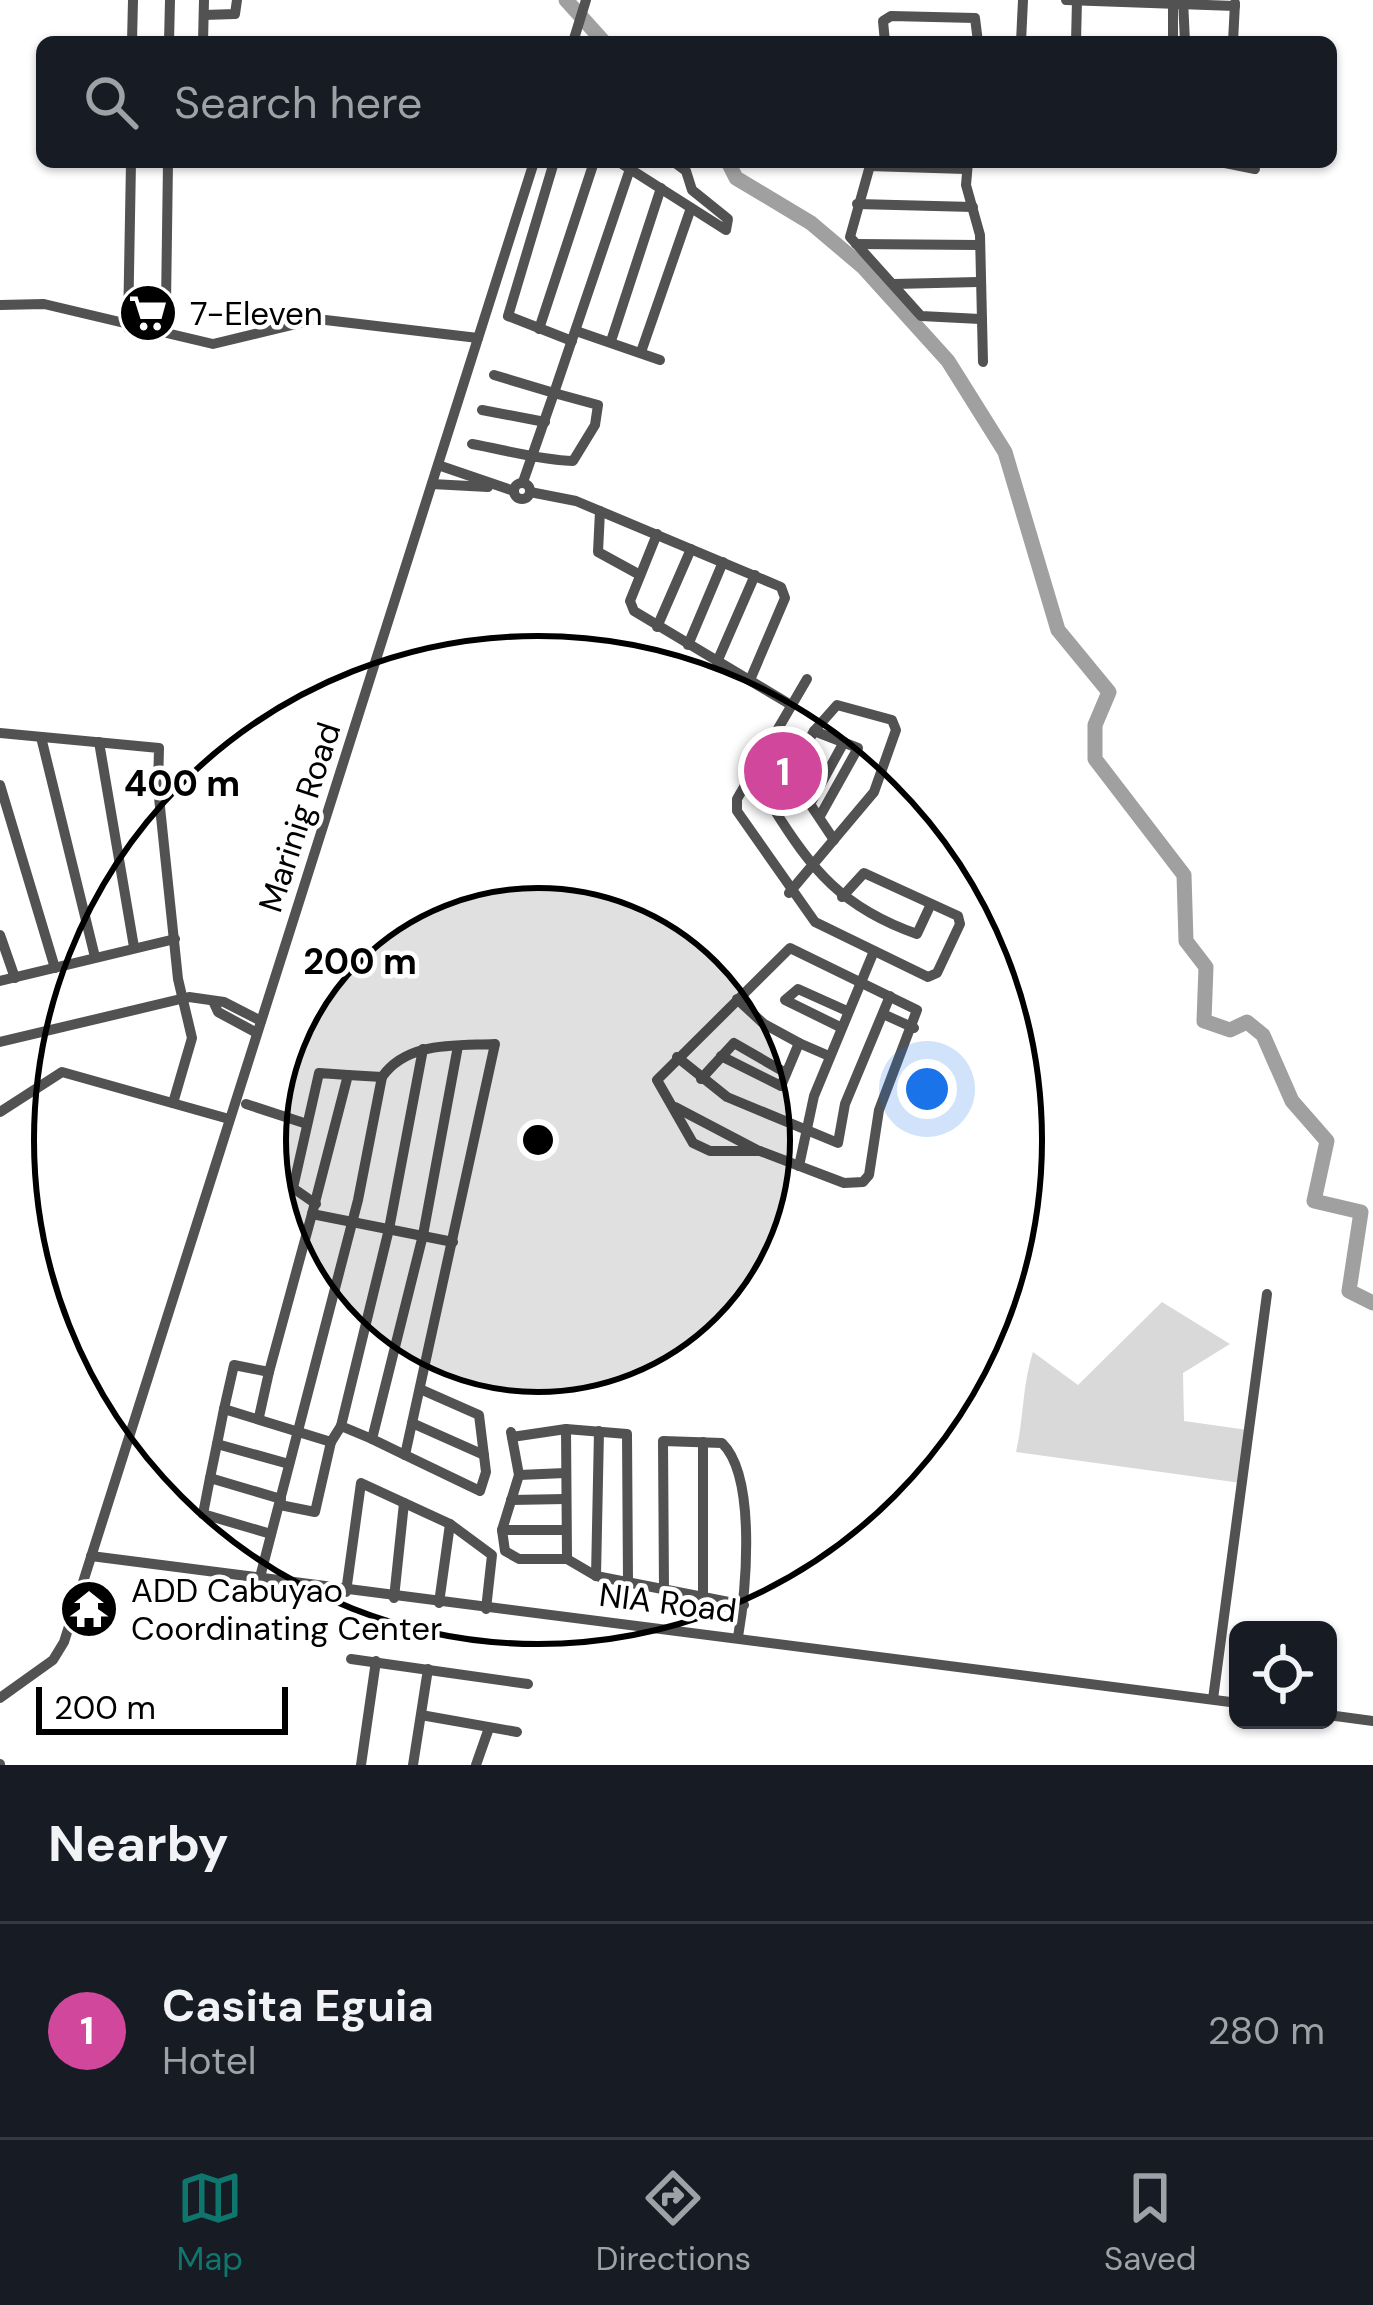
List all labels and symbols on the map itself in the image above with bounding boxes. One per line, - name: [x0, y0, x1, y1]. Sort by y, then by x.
- supermarket icon: 7-Eleven: [117, 282, 179, 344]
- place label: 7-Eleven: [190, 292, 323, 335]
- street label: Marinig Road: [249, 717, 350, 917]
- pin: 1: [744, 726, 822, 816]
- text: 400 m: [124, 760, 240, 807]
- text: 200 m: [303, 938, 417, 985]
- your location: [897, 1059, 957, 1119]
- centre of rings: [517, 1119, 559, 1161]
- place label: ADD Cabuyao Coordinating Center: [131, 1569, 442, 1650]
- street label: NIA Road: [597, 1573, 739, 1632]
- temple icon: ADD Cabuyao Coordinating Center: [58, 1578, 120, 1640]
- scale bar: [36, 1681, 288, 1734]

